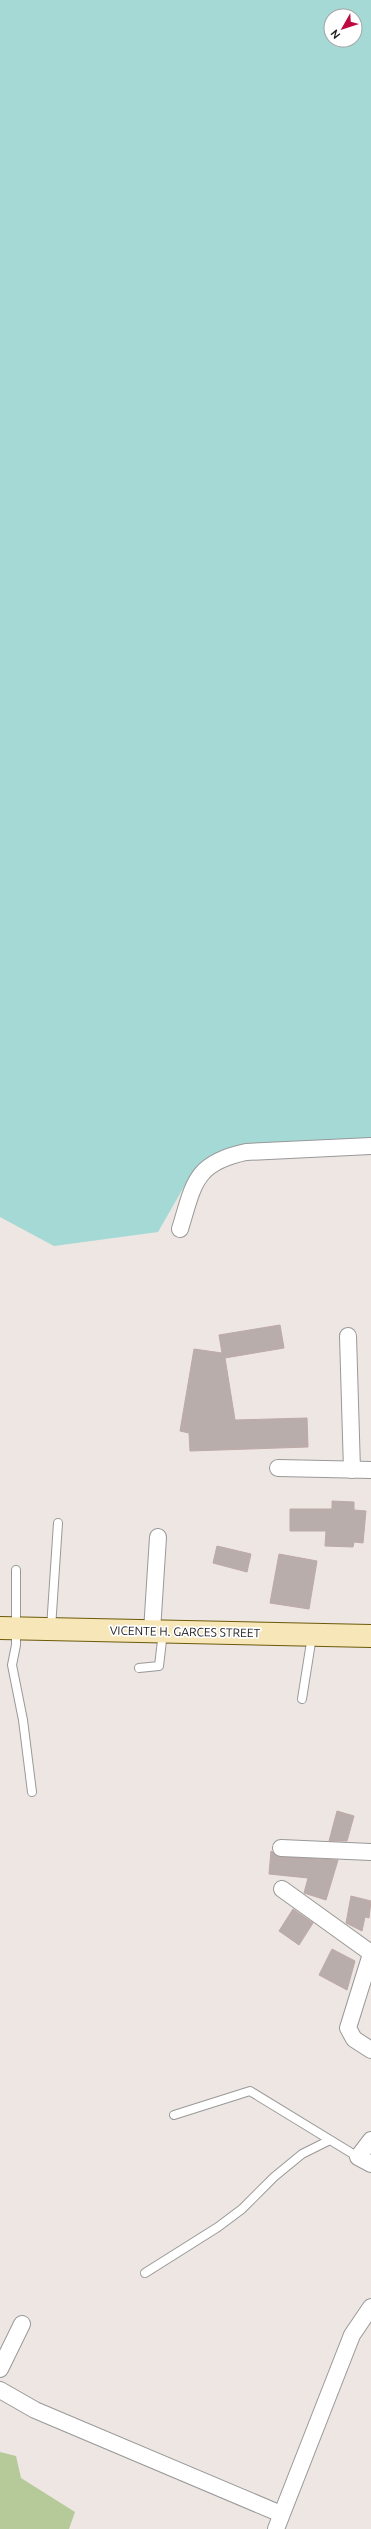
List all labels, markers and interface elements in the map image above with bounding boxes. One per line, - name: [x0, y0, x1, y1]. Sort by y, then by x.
- north arrow: [323, 8, 363, 48]
- text: N: [328, 27, 342, 41]
- street label: VICENTE H. GARCES STREET: [110, 1624, 261, 1639]

